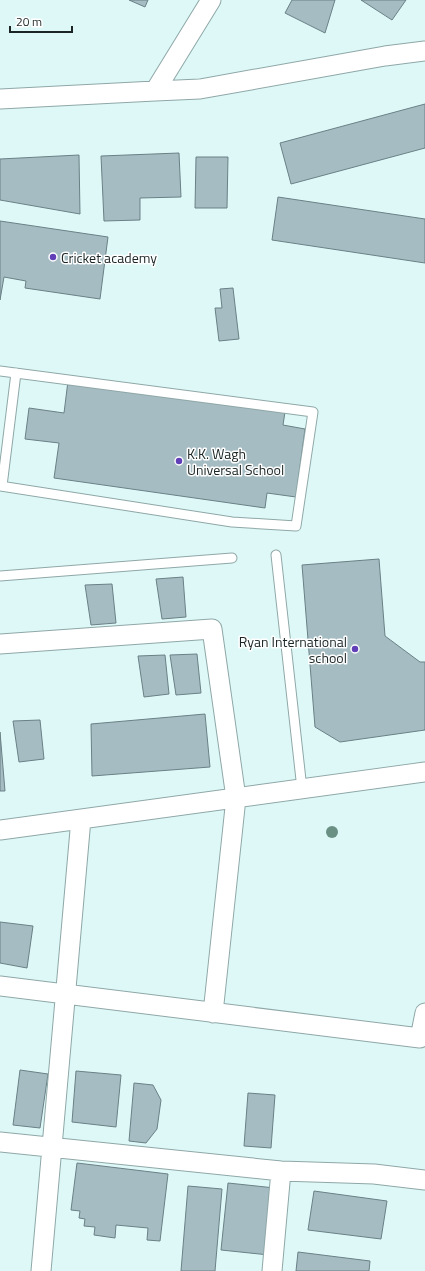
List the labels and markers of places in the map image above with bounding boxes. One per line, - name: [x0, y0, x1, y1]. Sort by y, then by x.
- place label: Cricket academy: [61, 247, 157, 268]
- marker: Cricket academy: [48, 252, 58, 262]
- place label: K.K. Wagh Universal School: [187, 443, 284, 480]
- marker: K.K. Wagh Universal School: [174, 456, 184, 466]
- place label: Ryan International school: [239, 631, 347, 668]
- marker: Ryan International school: [350, 644, 360, 654]

